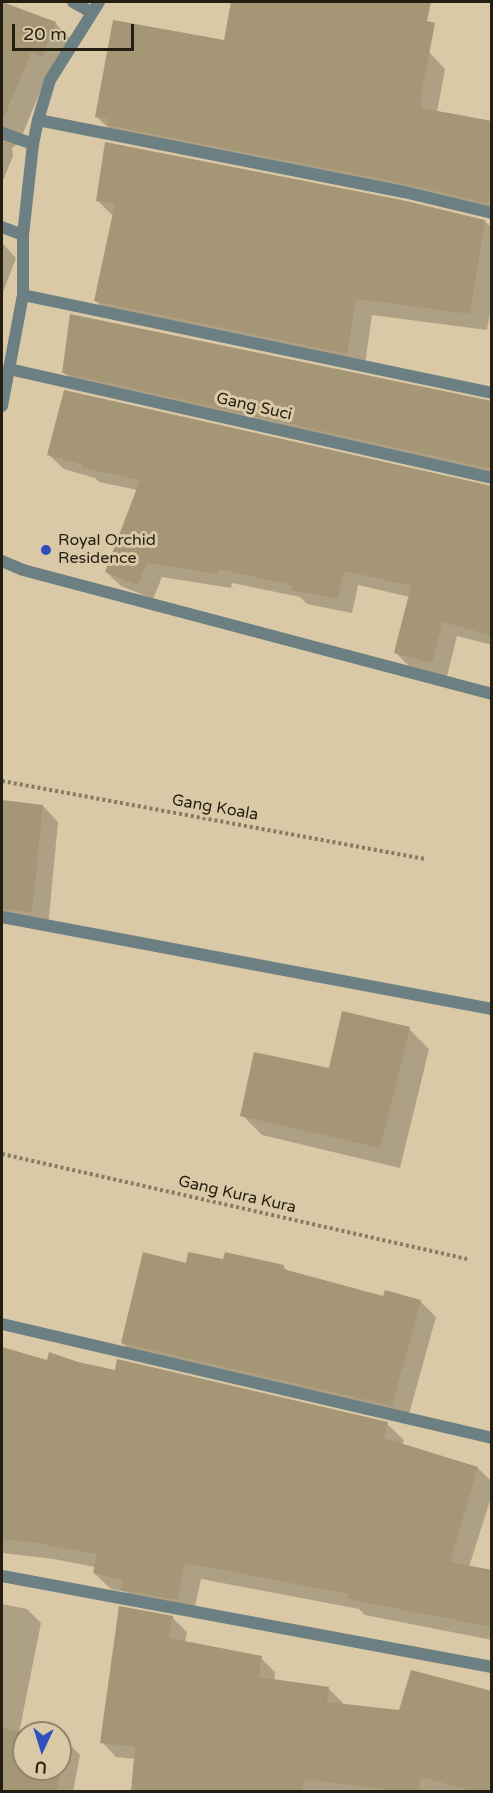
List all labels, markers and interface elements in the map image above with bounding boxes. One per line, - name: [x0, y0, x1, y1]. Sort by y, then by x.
- scale bar: [15, 12, 136, 50]
- text: 20 m: [23, 23, 67, 45]
- street label: Gang Suci: [214, 389, 294, 425]
- place label: Royal Orchid Residence: [58, 531, 156, 569]
- marker: Royal Orchid Residence: [39, 543, 53, 557]
- street label: Gang Koala: [170, 791, 260, 825]
- street label: Gang Kura Kura: [176, 1172, 298, 1218]
- north arrow: [12, 1721, 72, 1781]
- text: U: [34, 1757, 48, 1777]

